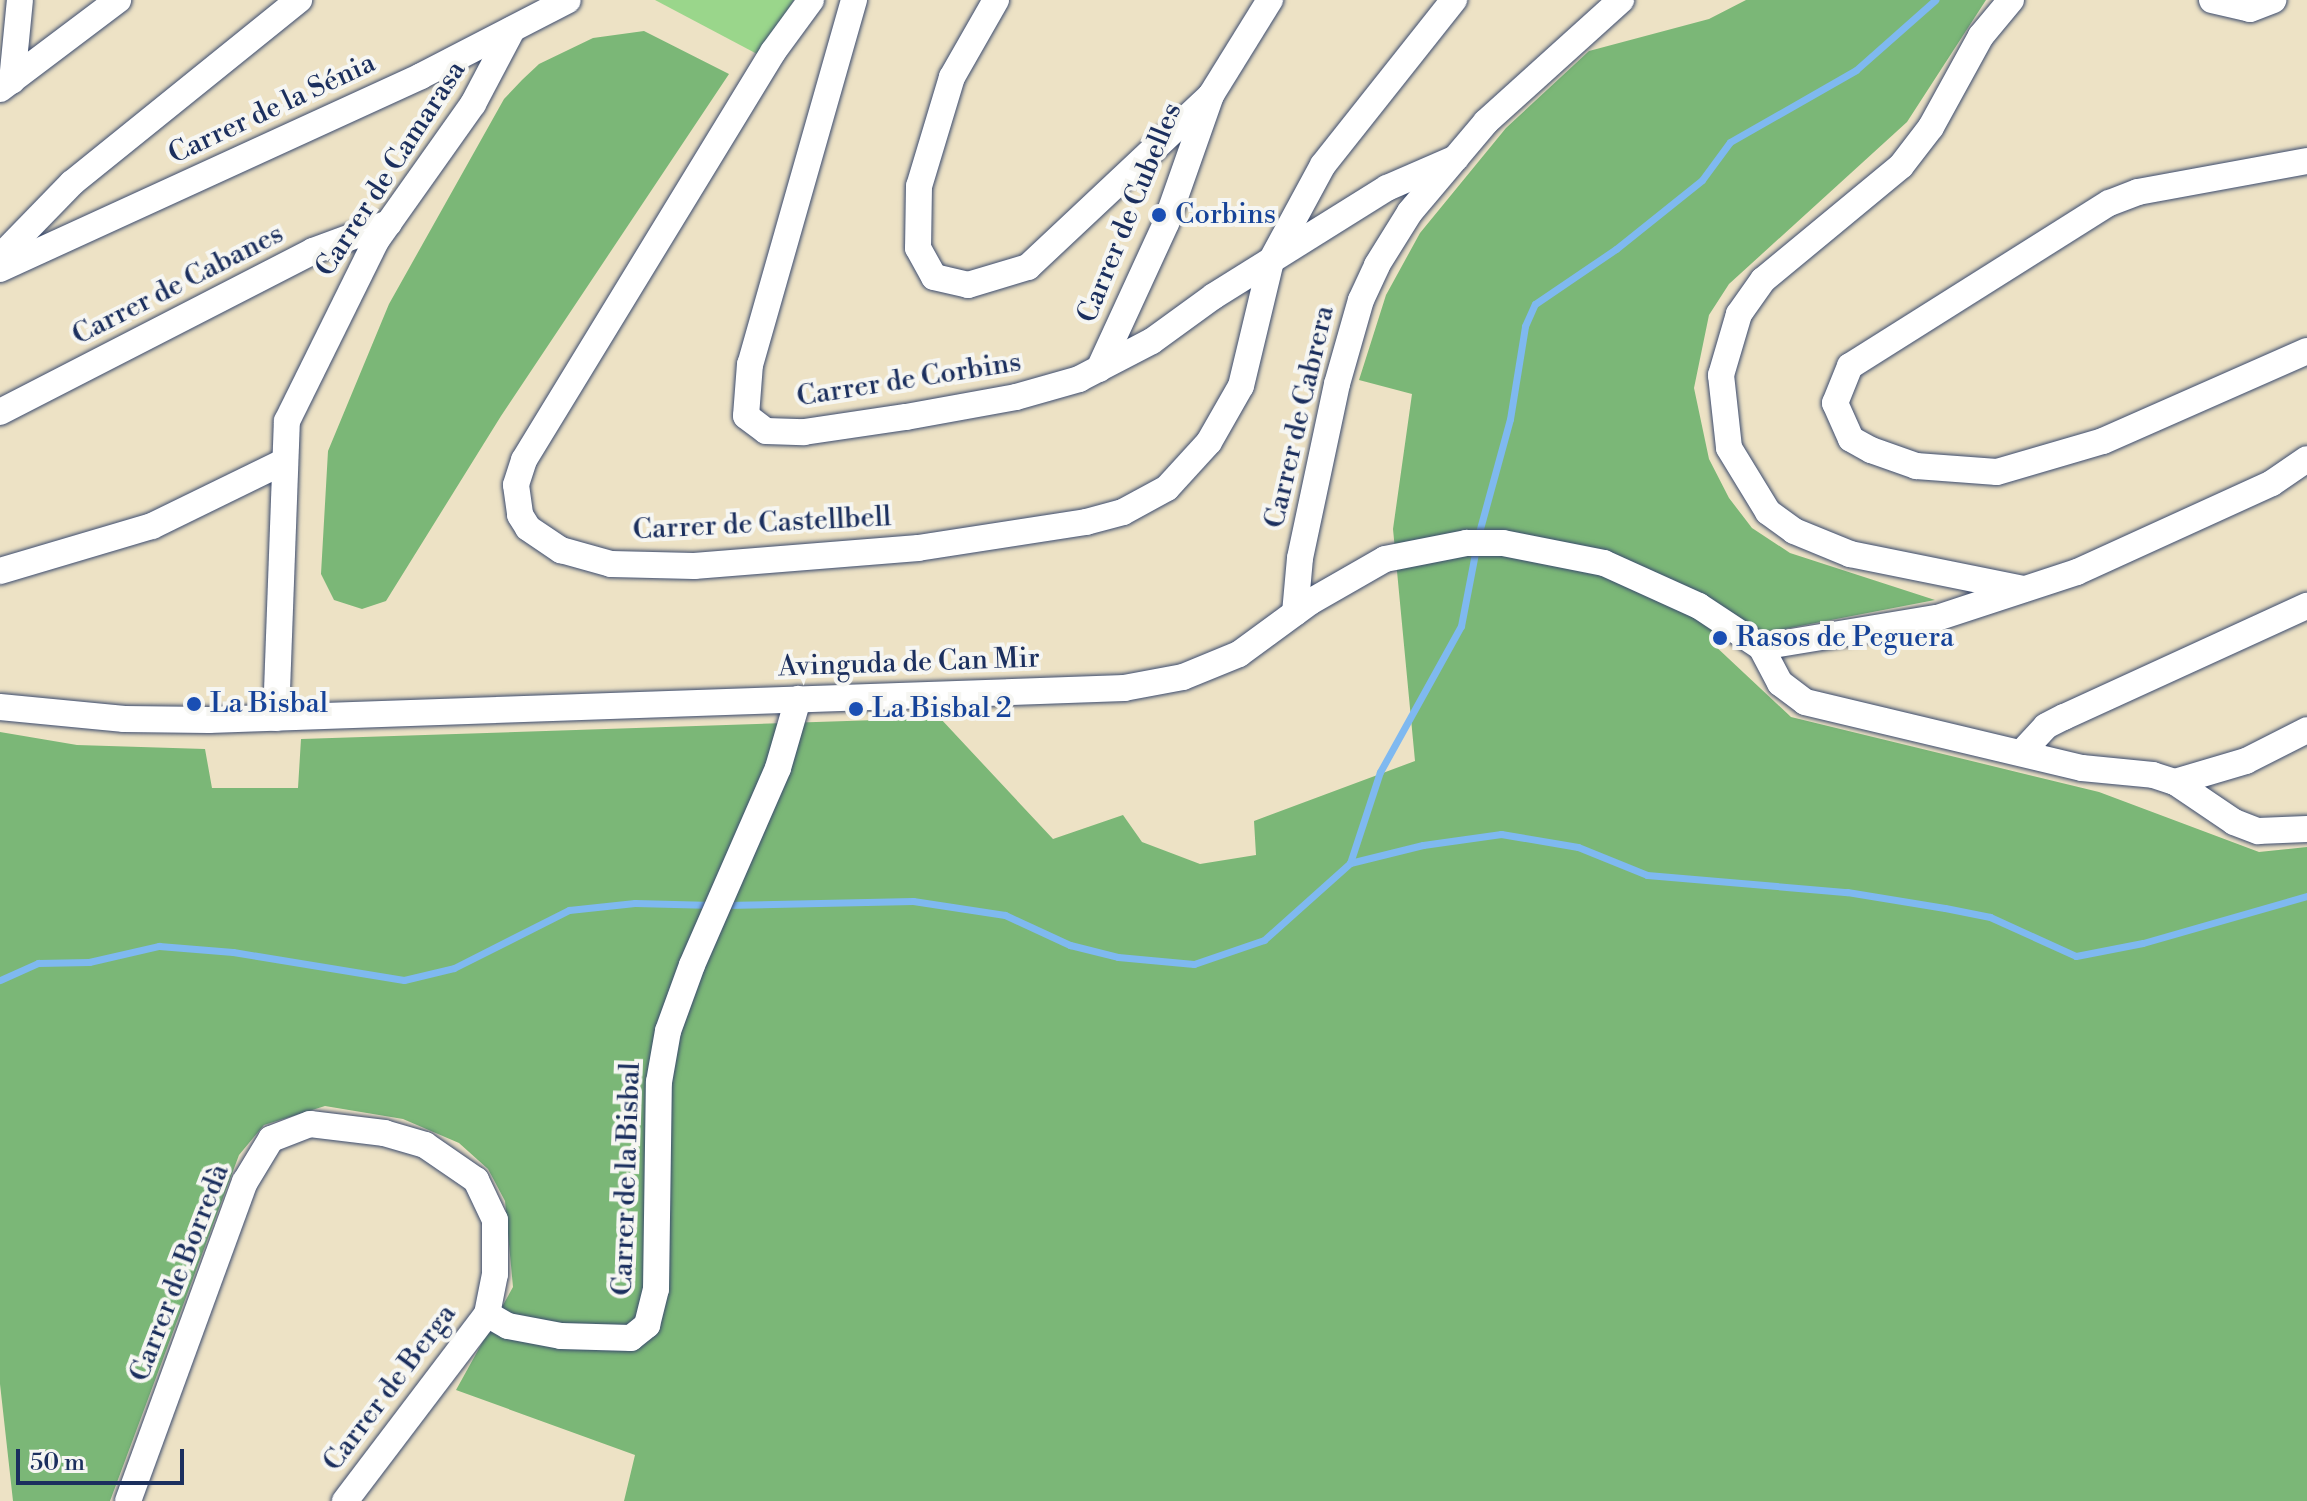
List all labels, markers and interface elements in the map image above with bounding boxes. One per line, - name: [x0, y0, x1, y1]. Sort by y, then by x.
- street label: Carrer de la Sénia: [163, 46, 381, 172]
- street label: Carrer de Camarasa: [309, 55, 473, 283]
- street label: Carrer de Cubelles: [1071, 98, 1189, 328]
- place label: Corbins: [1175, 198, 1276, 232]
- marker: Corbins: [1150, 206, 1168, 224]
- street label: Carrer de Cabanes: [67, 217, 289, 353]
- street label: Carrer de Cabrera: [1258, 302, 1342, 532]
- street label: Carrer de Corbins: [794, 346, 1024, 414]
- street label: Carrer de Castellbell: [632, 500, 892, 548]
- place label: Rasos de Peguera: [1736, 621, 1954, 655]
- marker: Rasos de Peguera: [1711, 629, 1729, 647]
- street label: Avinguda de Can Mir: [778, 642, 1040, 684]
- place label: La Bisbal: [210, 687, 328, 721]
- place label: La Bisbal 2: [872, 692, 1012, 726]
- marker: La Bisbal: [185, 695, 203, 713]
- marker: La Bisbal 2: [847, 700, 865, 718]
- street label: Carrer de la Bisbal: [606, 1062, 648, 1296]
- street label: Carrer de Borredà: [123, 1160, 237, 1386]
- street label: Carrer de Berga: [316, 1298, 464, 1478]
- scale bar: [20, 1433, 188, 1483]
- text: 50 m: [30, 1448, 85, 1478]

